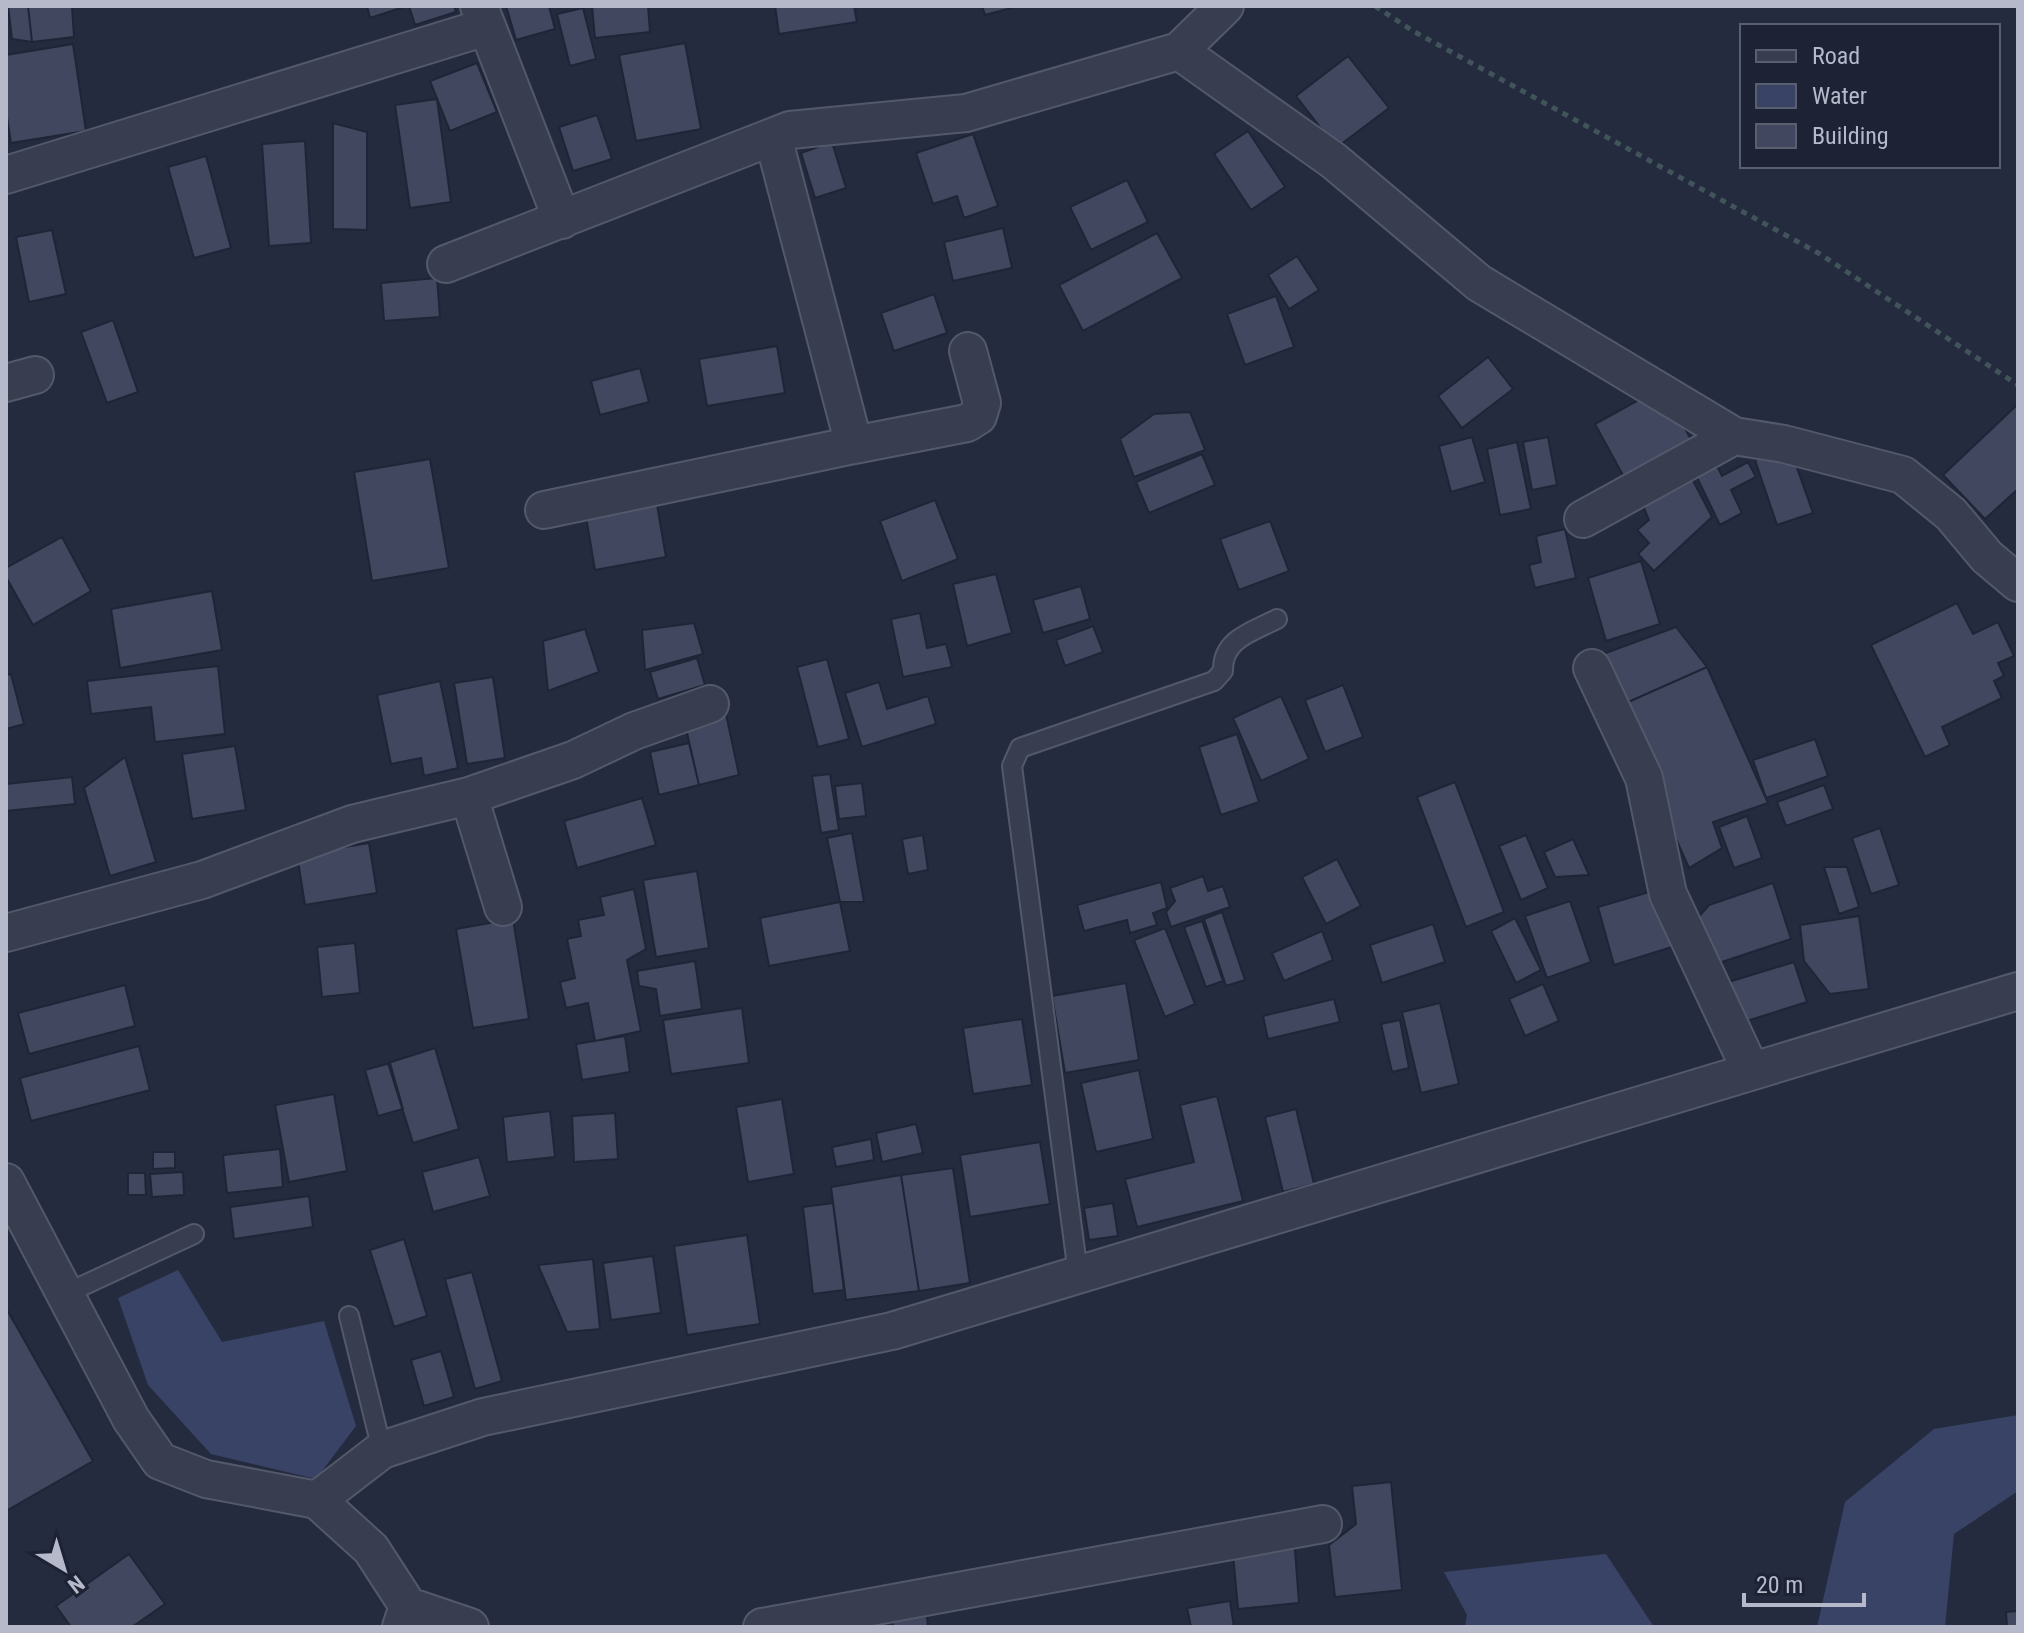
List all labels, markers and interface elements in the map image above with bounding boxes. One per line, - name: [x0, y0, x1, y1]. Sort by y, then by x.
- legend: [1740, 24, 2000, 168]
- text: Road: [1812, 42, 1860, 70]
- text: Water: [1812, 82, 1867, 110]
- text: Building: [1812, 122, 1889, 150]
- north arrow: [24, 1529, 104, 1609]
- scale bar: [1744, 1557, 1864, 1607]
- text: N: [63, 1570, 89, 1598]
- text: 20 m: [1756, 1571, 1803, 1599]

